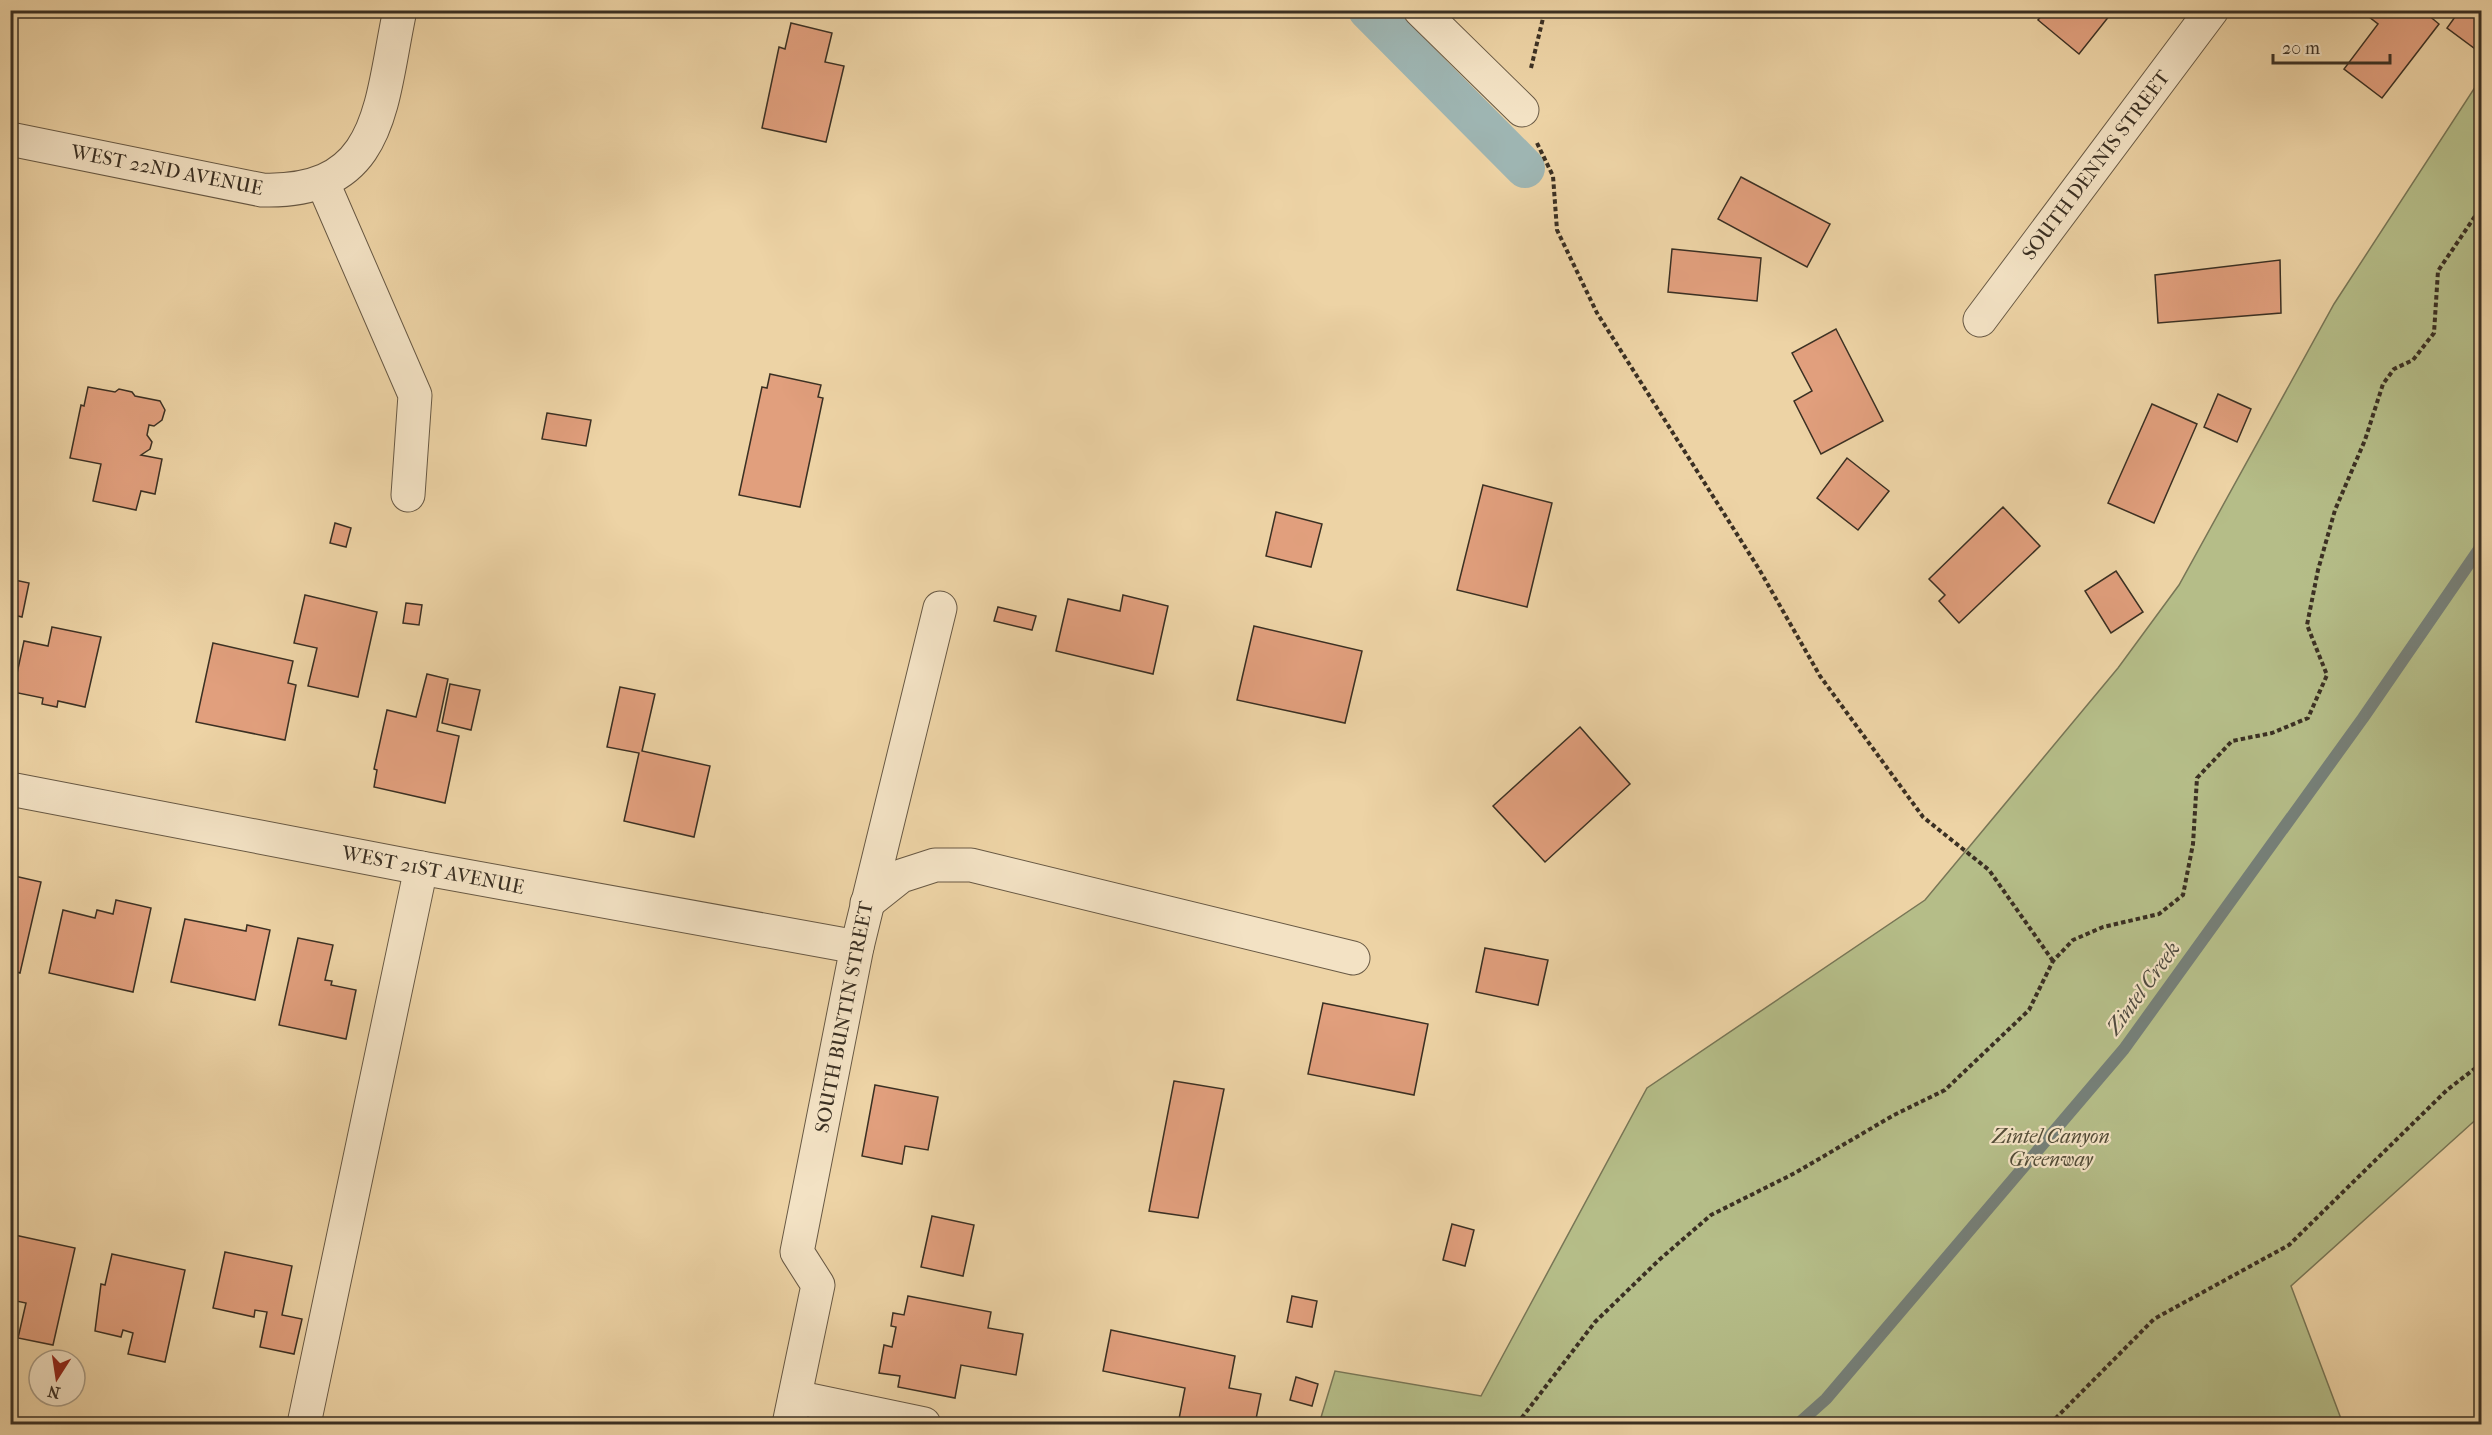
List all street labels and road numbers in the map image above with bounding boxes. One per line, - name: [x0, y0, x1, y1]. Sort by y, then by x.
- street label: SOUTH DENNIS STREET: [2017, 65, 2175, 264]
- street label: WEST 22ND AVENUE: [68, 140, 265, 200]
- street label: WEST 21ST AVENUE: [339, 841, 526, 899]
- street label: SOUTH BUNTIN STREET: [810, 899, 878, 1135]

